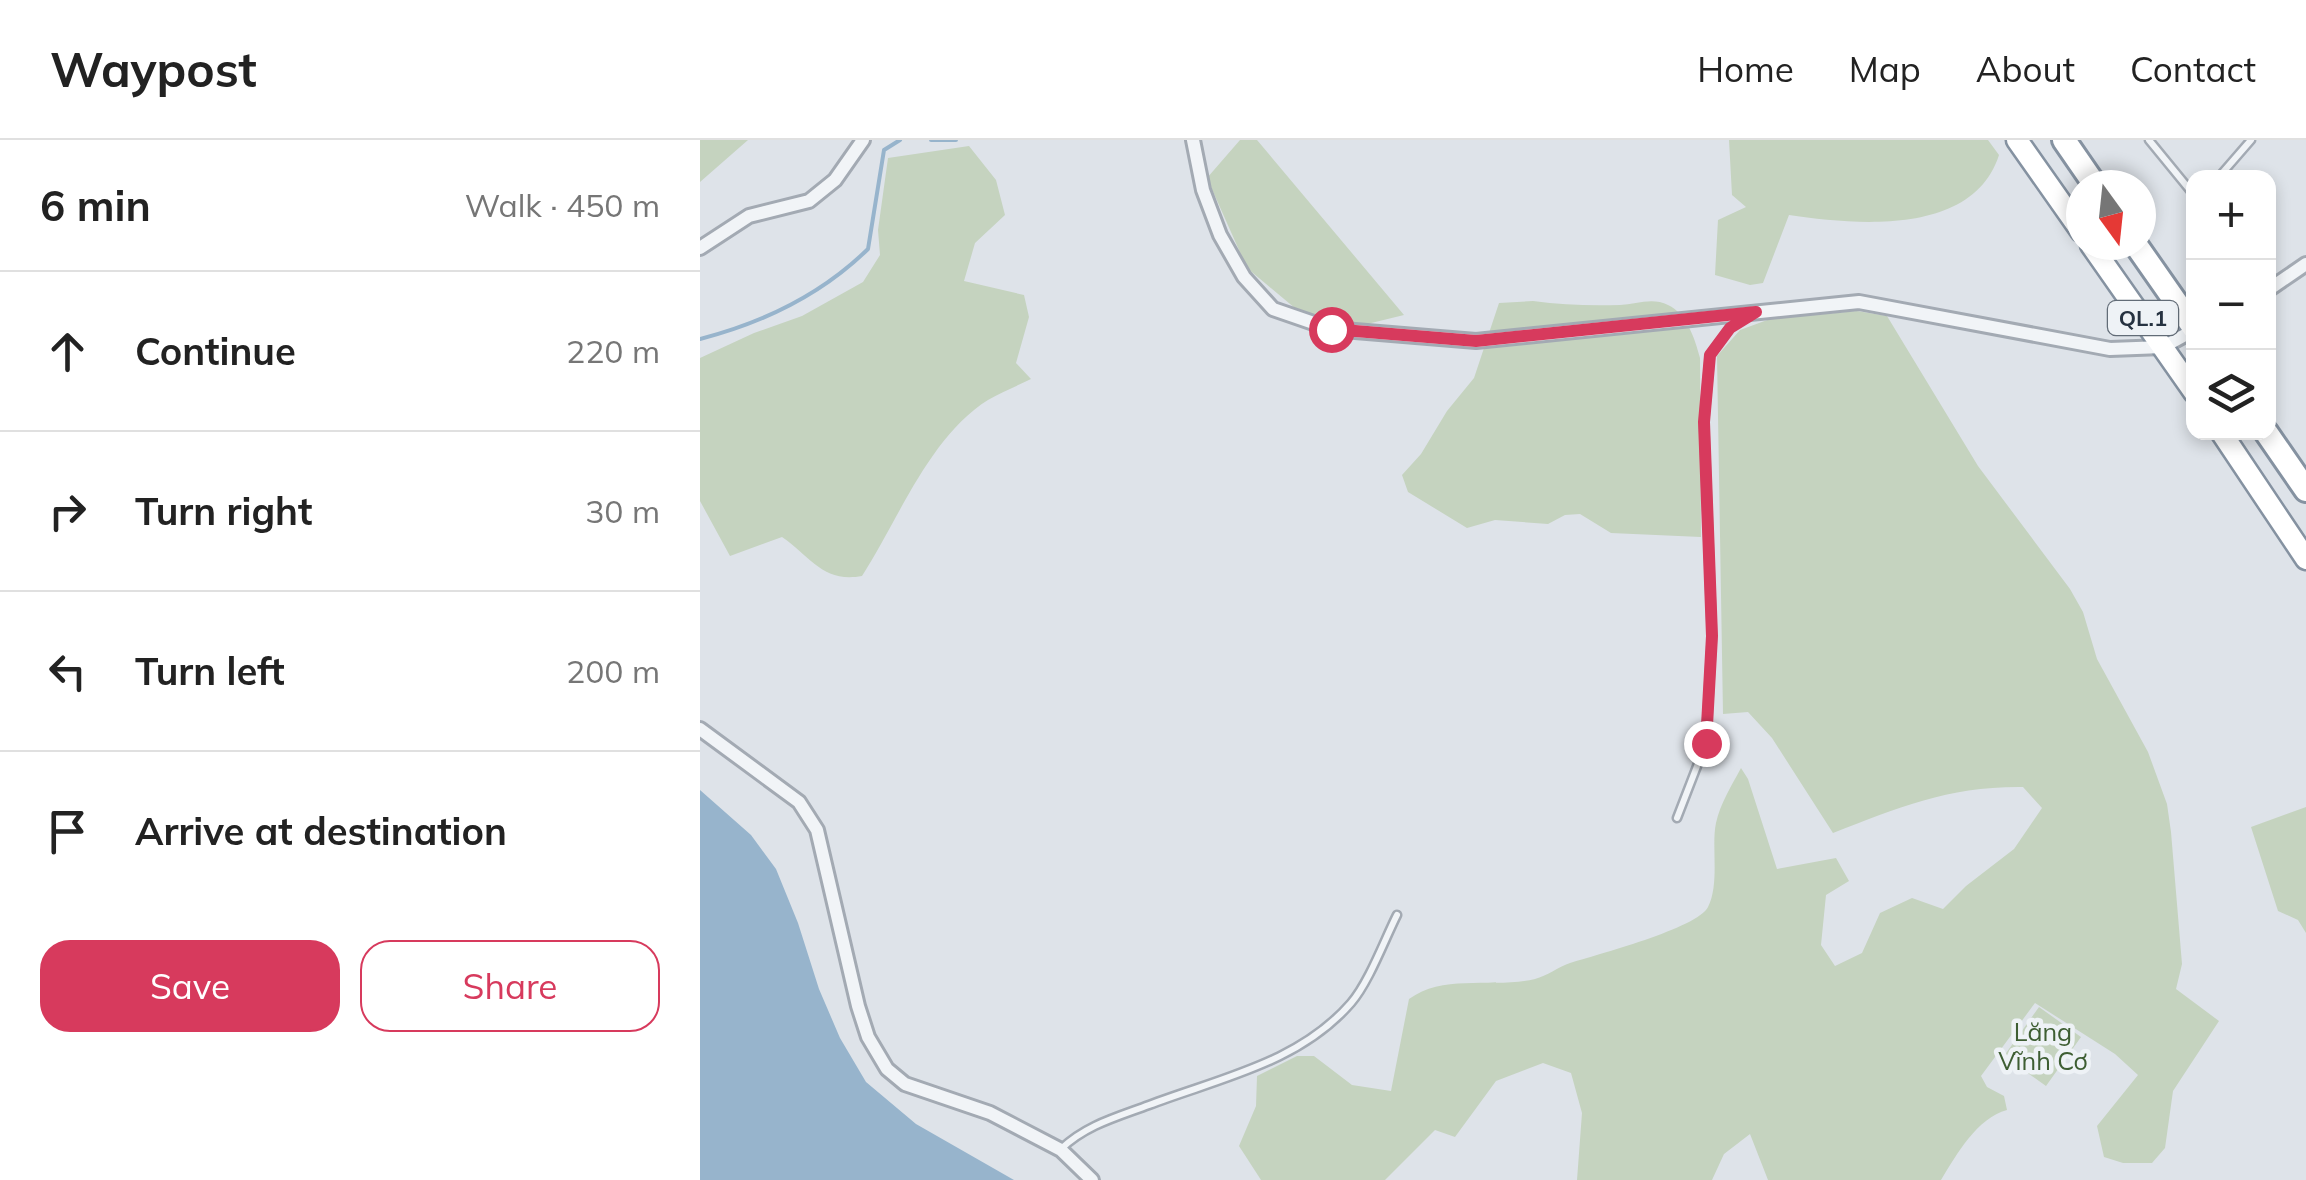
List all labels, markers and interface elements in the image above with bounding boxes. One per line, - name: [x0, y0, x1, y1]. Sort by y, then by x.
- text: Waypost: [50, 39, 257, 99]
- text: Home: [1697, 47, 1794, 91]
- text: Map: [1849, 47, 1921, 91]
- text: About: [1976, 47, 2075, 91]
- text: Contact: [2130, 47, 2256, 91]
- north arrow: [2066, 170, 2156, 260]
- map controls: [2186, 170, 2276, 440]
- button: +: [2186, 170, 2276, 260]
- text: 6 min: [40, 179, 151, 232]
- text: Walk · 450 m: [465, 185, 660, 225]
- button: −: [2186, 260, 2276, 350]
- road number: QL.1: [2108, 301, 2178, 335]
- route start: [1309, 307, 1355, 353]
- icon: ahead: [40, 324, 95, 379]
- text: Continue: [135, 327, 296, 375]
- text: 220 m: [566, 331, 660, 371]
- button: layers: [2186, 350, 2276, 440]
- icon: right: [40, 484, 95, 539]
- text: Turn right: [135, 487, 312, 535]
- text: 30 m: [585, 491, 660, 531]
- icon: left: [40, 644, 95, 699]
- text: Turn left: [135, 647, 285, 695]
- text: 200 m: [566, 651, 660, 691]
- route end: [1684, 721, 1730, 767]
- icon: arrive: [40, 804, 95, 859]
- text: Arrive at destination: [135, 807, 507, 855]
- button: Save: [40, 940, 340, 1032]
- button: Share: [360, 940, 660, 1032]
- park label: Lăng Vĩnh Cơ: [1998, 1016, 2088, 1076]

